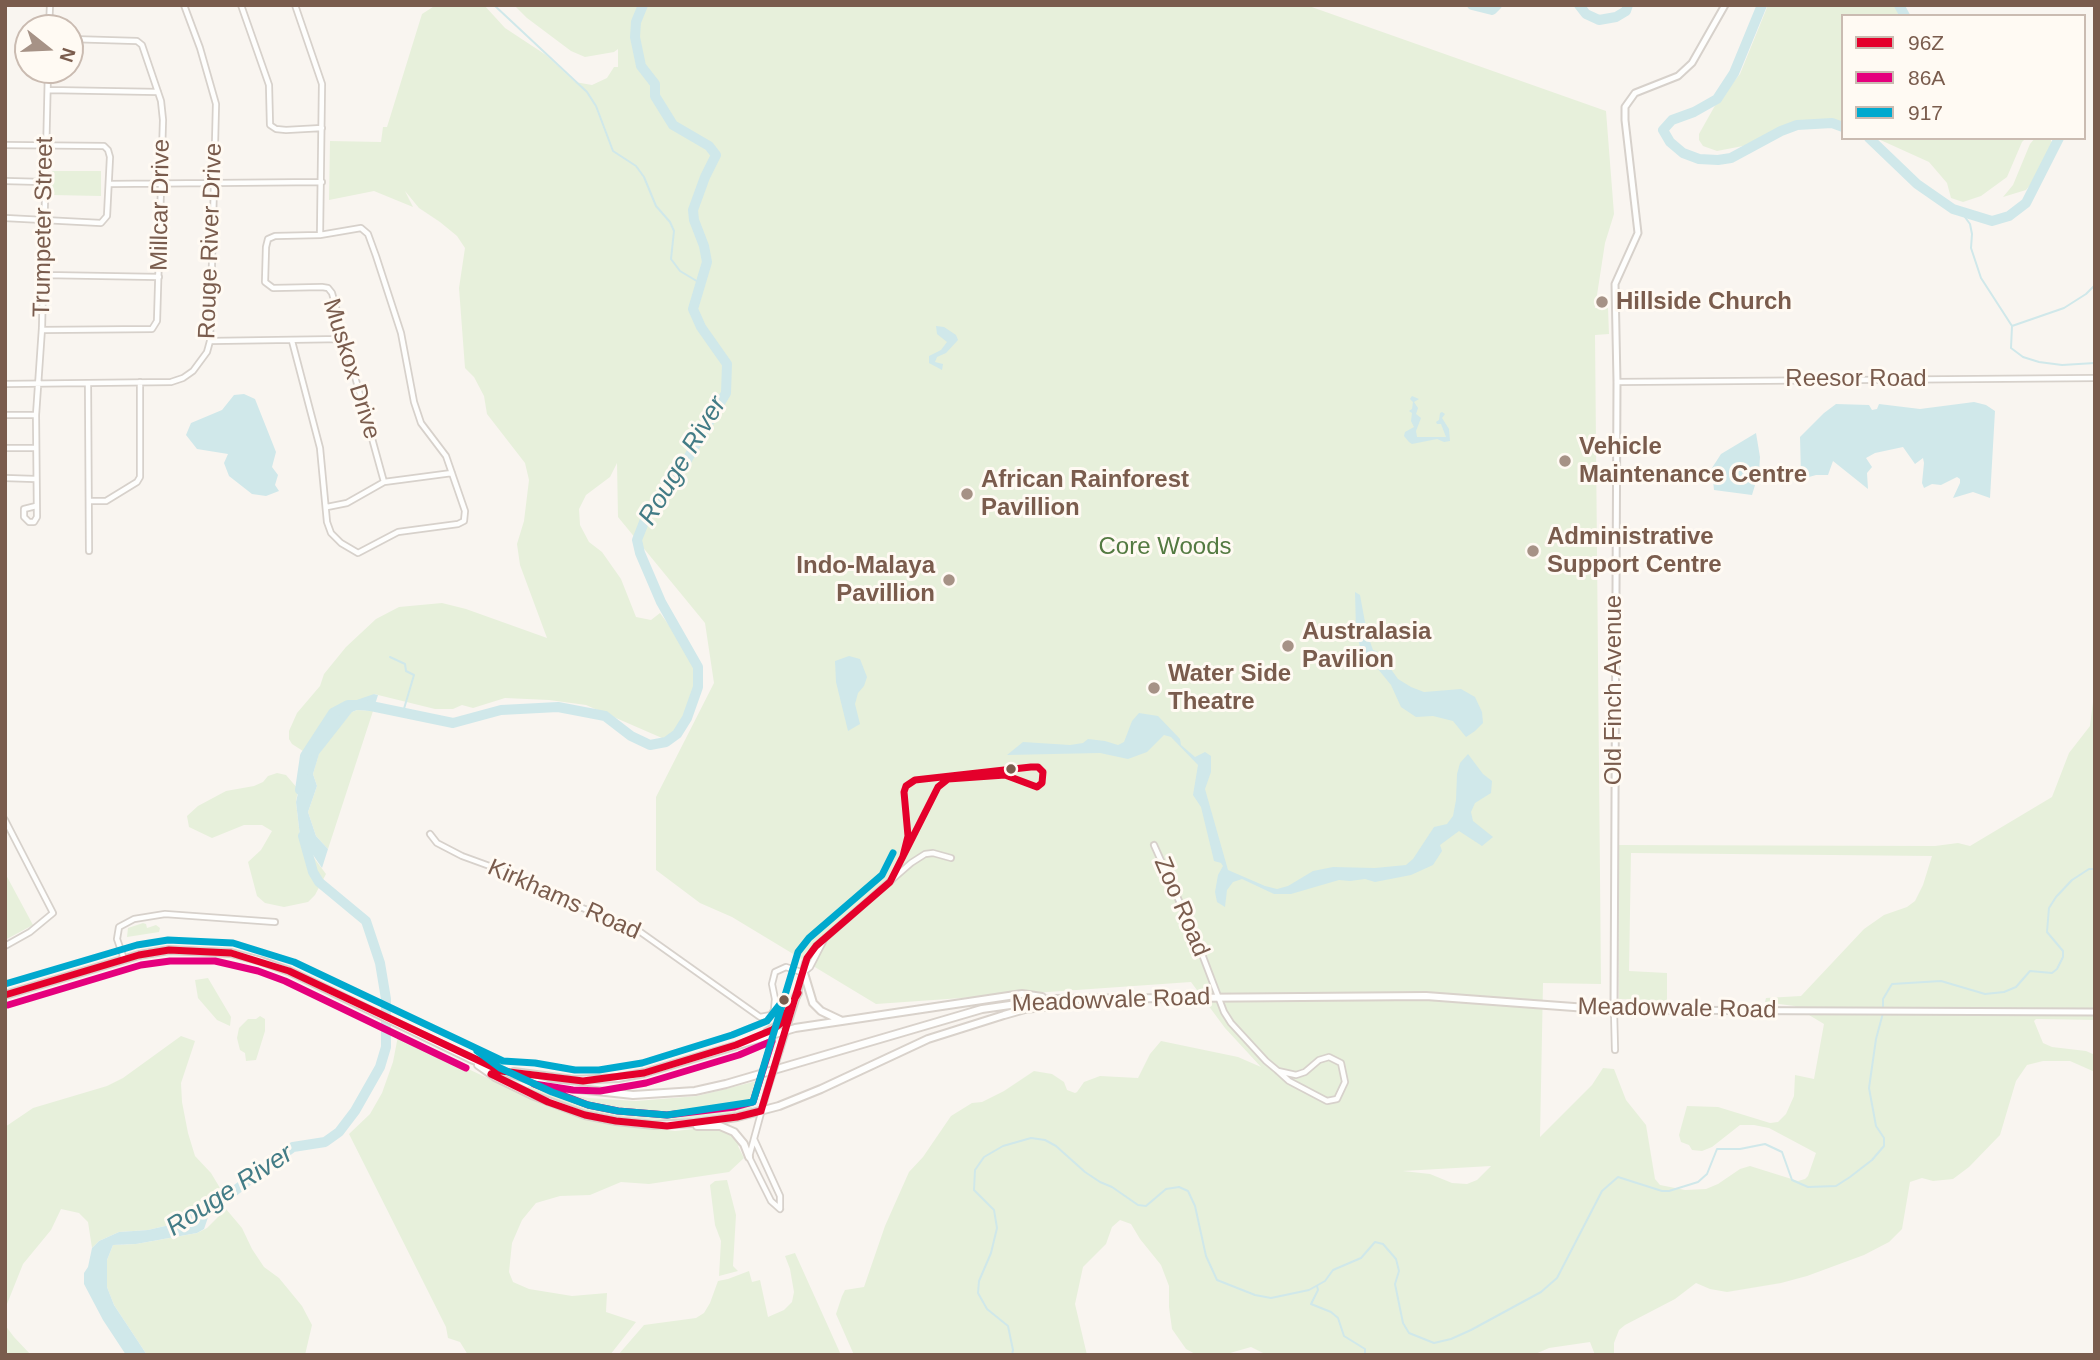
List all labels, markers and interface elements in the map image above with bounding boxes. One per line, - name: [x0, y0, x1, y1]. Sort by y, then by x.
- north arrow: [14, 14, 84, 84]
- legend: [1841, 14, 2086, 140]
- text: 96Z: [1908, 31, 1944, 54]
- text: N: [55, 45, 80, 65]
- text: 86A: [1908, 66, 1945, 89]
- text: 917: [1908, 101, 1943, 124]
- street label: Trumpeter Street: [28, 137, 60, 317]
- street label: Millcar Drive: [145, 139, 177, 271]
- street label: Rouge River Drive: [193, 143, 229, 339]
- place label: Hillside Church: [1616, 288, 1792, 316]
- marker: Hillside Church: [1594, 294, 1610, 310]
- street label: Muskox Drive: [316, 295, 386, 443]
- street label: Reesor Road: [1785, 365, 1927, 393]
- water label: Rouge River: [632, 391, 734, 531]
- place label: Vehicle Maintenance Centre: [1579, 433, 1807, 489]
- marker: Vehicle Maintenance Centre: [1557, 453, 1573, 469]
- place label: African Rainforest Pavillion: [981, 466, 1189, 522]
- marker: African Rainforest Pavillion: [959, 486, 975, 502]
- place label: Administrative Support Centre: [1547, 523, 1722, 579]
- park label: Core Woods: [1099, 533, 1231, 561]
- marker: Administrative Support Centre: [1525, 543, 1541, 559]
- place label: Indo-Malaya Pavillion: [796, 552, 935, 608]
- marker: Indo-Malaya Pavillion: [941, 572, 957, 588]
- street label: Old Finch Avenue: [1600, 595, 1628, 785]
- place label: Australasia Pavilion: [1302, 618, 1431, 674]
- marker: Australasia Pavilion: [1280, 638, 1296, 654]
- place label: Water Side Theatre: [1168, 660, 1291, 716]
- marker: Water Side Theatre: [1146, 680, 1162, 696]
- unlabelled marker: [1004, 762, 1018, 776]
- street label: Kirkhams Road: [483, 853, 645, 947]
- street label: Zoo Road: [1147, 853, 1215, 961]
- street label: Meadowvale Road: [1011, 983, 1211, 1019]
- unlabelled marker: [777, 993, 791, 1007]
- street label: Meadowvale Road: [1577, 993, 1777, 1025]
- water label: Rouge River: [161, 1139, 299, 1243]

